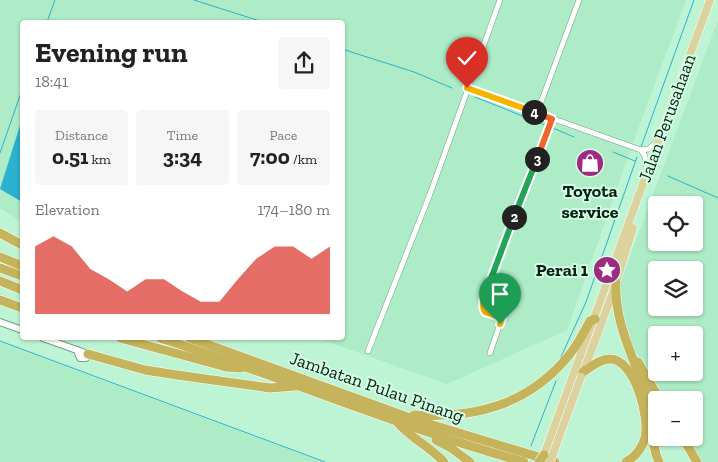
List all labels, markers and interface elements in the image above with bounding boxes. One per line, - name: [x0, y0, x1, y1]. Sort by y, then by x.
- text: Evening run: [35, 36, 188, 69]
- button: share: [278, 37, 330, 89]
- pin: [446, 37, 488, 88]
- icon: check: [453, 44, 481, 72]
- street label: Jalan Perusahaan: [634, 50, 701, 185]
- text: 18:41: [35, 72, 68, 91]
- pin: 4: [522, 100, 546, 124]
- text: 4: [531, 104, 538, 121]
- text: Distance: [55, 127, 108, 144]
- text: Time: [167, 127, 198, 144]
- text: Pace: [270, 127, 297, 144]
- text: 0.51: [52, 144, 88, 169]
- text: 3:34: [163, 144, 202, 169]
- text: 7:00: [250, 144, 290, 169]
- pin: 3: [524, 146, 550, 172]
- shop icon: Toyota service: [575, 148, 605, 178]
- text: km: [88, 151, 111, 168]
- text: /km: [290, 151, 317, 168]
- text: 3: [534, 151, 541, 168]
- place label: Toyota service: [562, 180, 619, 223]
- map controls: [648, 196, 703, 446]
- button: locate: [648, 196, 703, 251]
- text: Elevation: [35, 200, 100, 219]
- text: 174–180 m: [257, 200, 330, 219]
- pin: 2: [502, 204, 526, 230]
- text: 2: [511, 209, 518, 226]
- place icon: Perai 1: [592, 255, 622, 285]
- place label: Perai 1: [536, 259, 588, 281]
- button: layers: [648, 261, 703, 316]
- pin: [479, 273, 521, 324]
- icon: arrive: [486, 280, 514, 308]
- button: +: [648, 326, 703, 381]
- street label: Jambatan Pulau Pinang: [287, 347, 467, 427]
- button: −: [648, 391, 703, 446]

